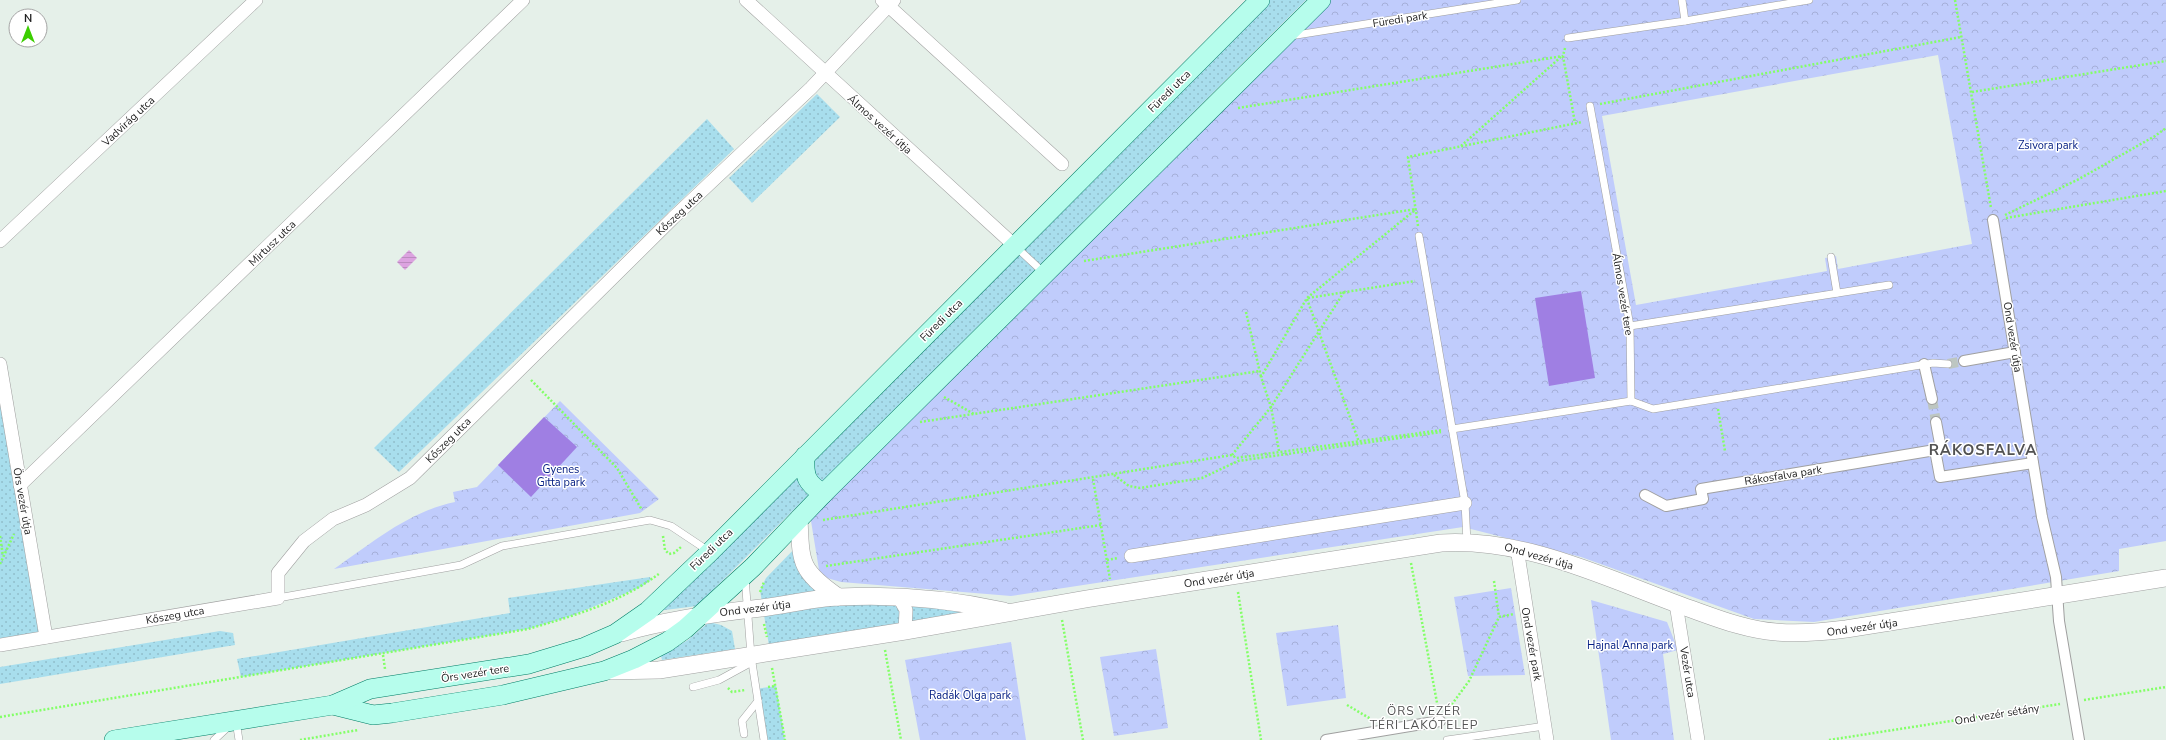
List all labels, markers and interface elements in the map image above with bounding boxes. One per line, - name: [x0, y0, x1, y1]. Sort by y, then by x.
- north arrow: [8, 8, 48, 48]
- street label: Füredi park: [1372, 8, 1429, 31]
- text: N: [24, 11, 32, 26]
- street label: Füredi utca: [1145, 67, 1194, 116]
- street label: Álmos vezér útja: [844, 90, 916, 158]
- street label: Vadvirág utca: [98, 93, 158, 150]
- park label: Zsivora park: [2018, 138, 2079, 153]
- street label: Kőszeg utca: [653, 188, 706, 239]
- street label: Mirtusz utca: [245, 217, 299, 270]
- street label: Álmos vezér tere: [1609, 252, 1637, 337]
- street label: Füredi utca: [917, 296, 966, 345]
- street label: Ond vezér útja: [2000, 301, 2026, 374]
- street label: Kőszeg utca: [422, 414, 475, 467]
- district label: RÁKOSFALVA: [1929, 440, 2037, 460]
- park label: Gyenes Gitta park: [537, 462, 586, 490]
- street label: Rákosfalva park: [1743, 462, 1823, 489]
- street label: Örs vezér útja: [9, 466, 36, 536]
- street label: Füredi utca: [687, 525, 736, 574]
- street label: Ond vezér útja: [1502, 539, 1575, 574]
- street label: Ond vezér útja: [1183, 565, 1256, 591]
- street label: Ond vezér útja: [719, 597, 792, 620]
- street label: Kőszeg utca: [145, 603, 206, 628]
- street label: Ond vezér park: [1518, 606, 1545, 683]
- street label: Ond vezér útja: [1826, 615, 1899, 640]
- park label: Hajnal Anna park: [1587, 638, 1673, 653]
- street label: Vezér utca: [1676, 645, 1699, 699]
- street label: Örs vezér tere: [440, 661, 510, 686]
- park label: Radák Olga park: [929, 688, 1012, 703]
- street label: Ond vezér sétány: [1954, 700, 2041, 729]
- district label: ÖRS VEZÉR TÉRI LAKÓTELEP: [1370, 703, 1478, 733]

